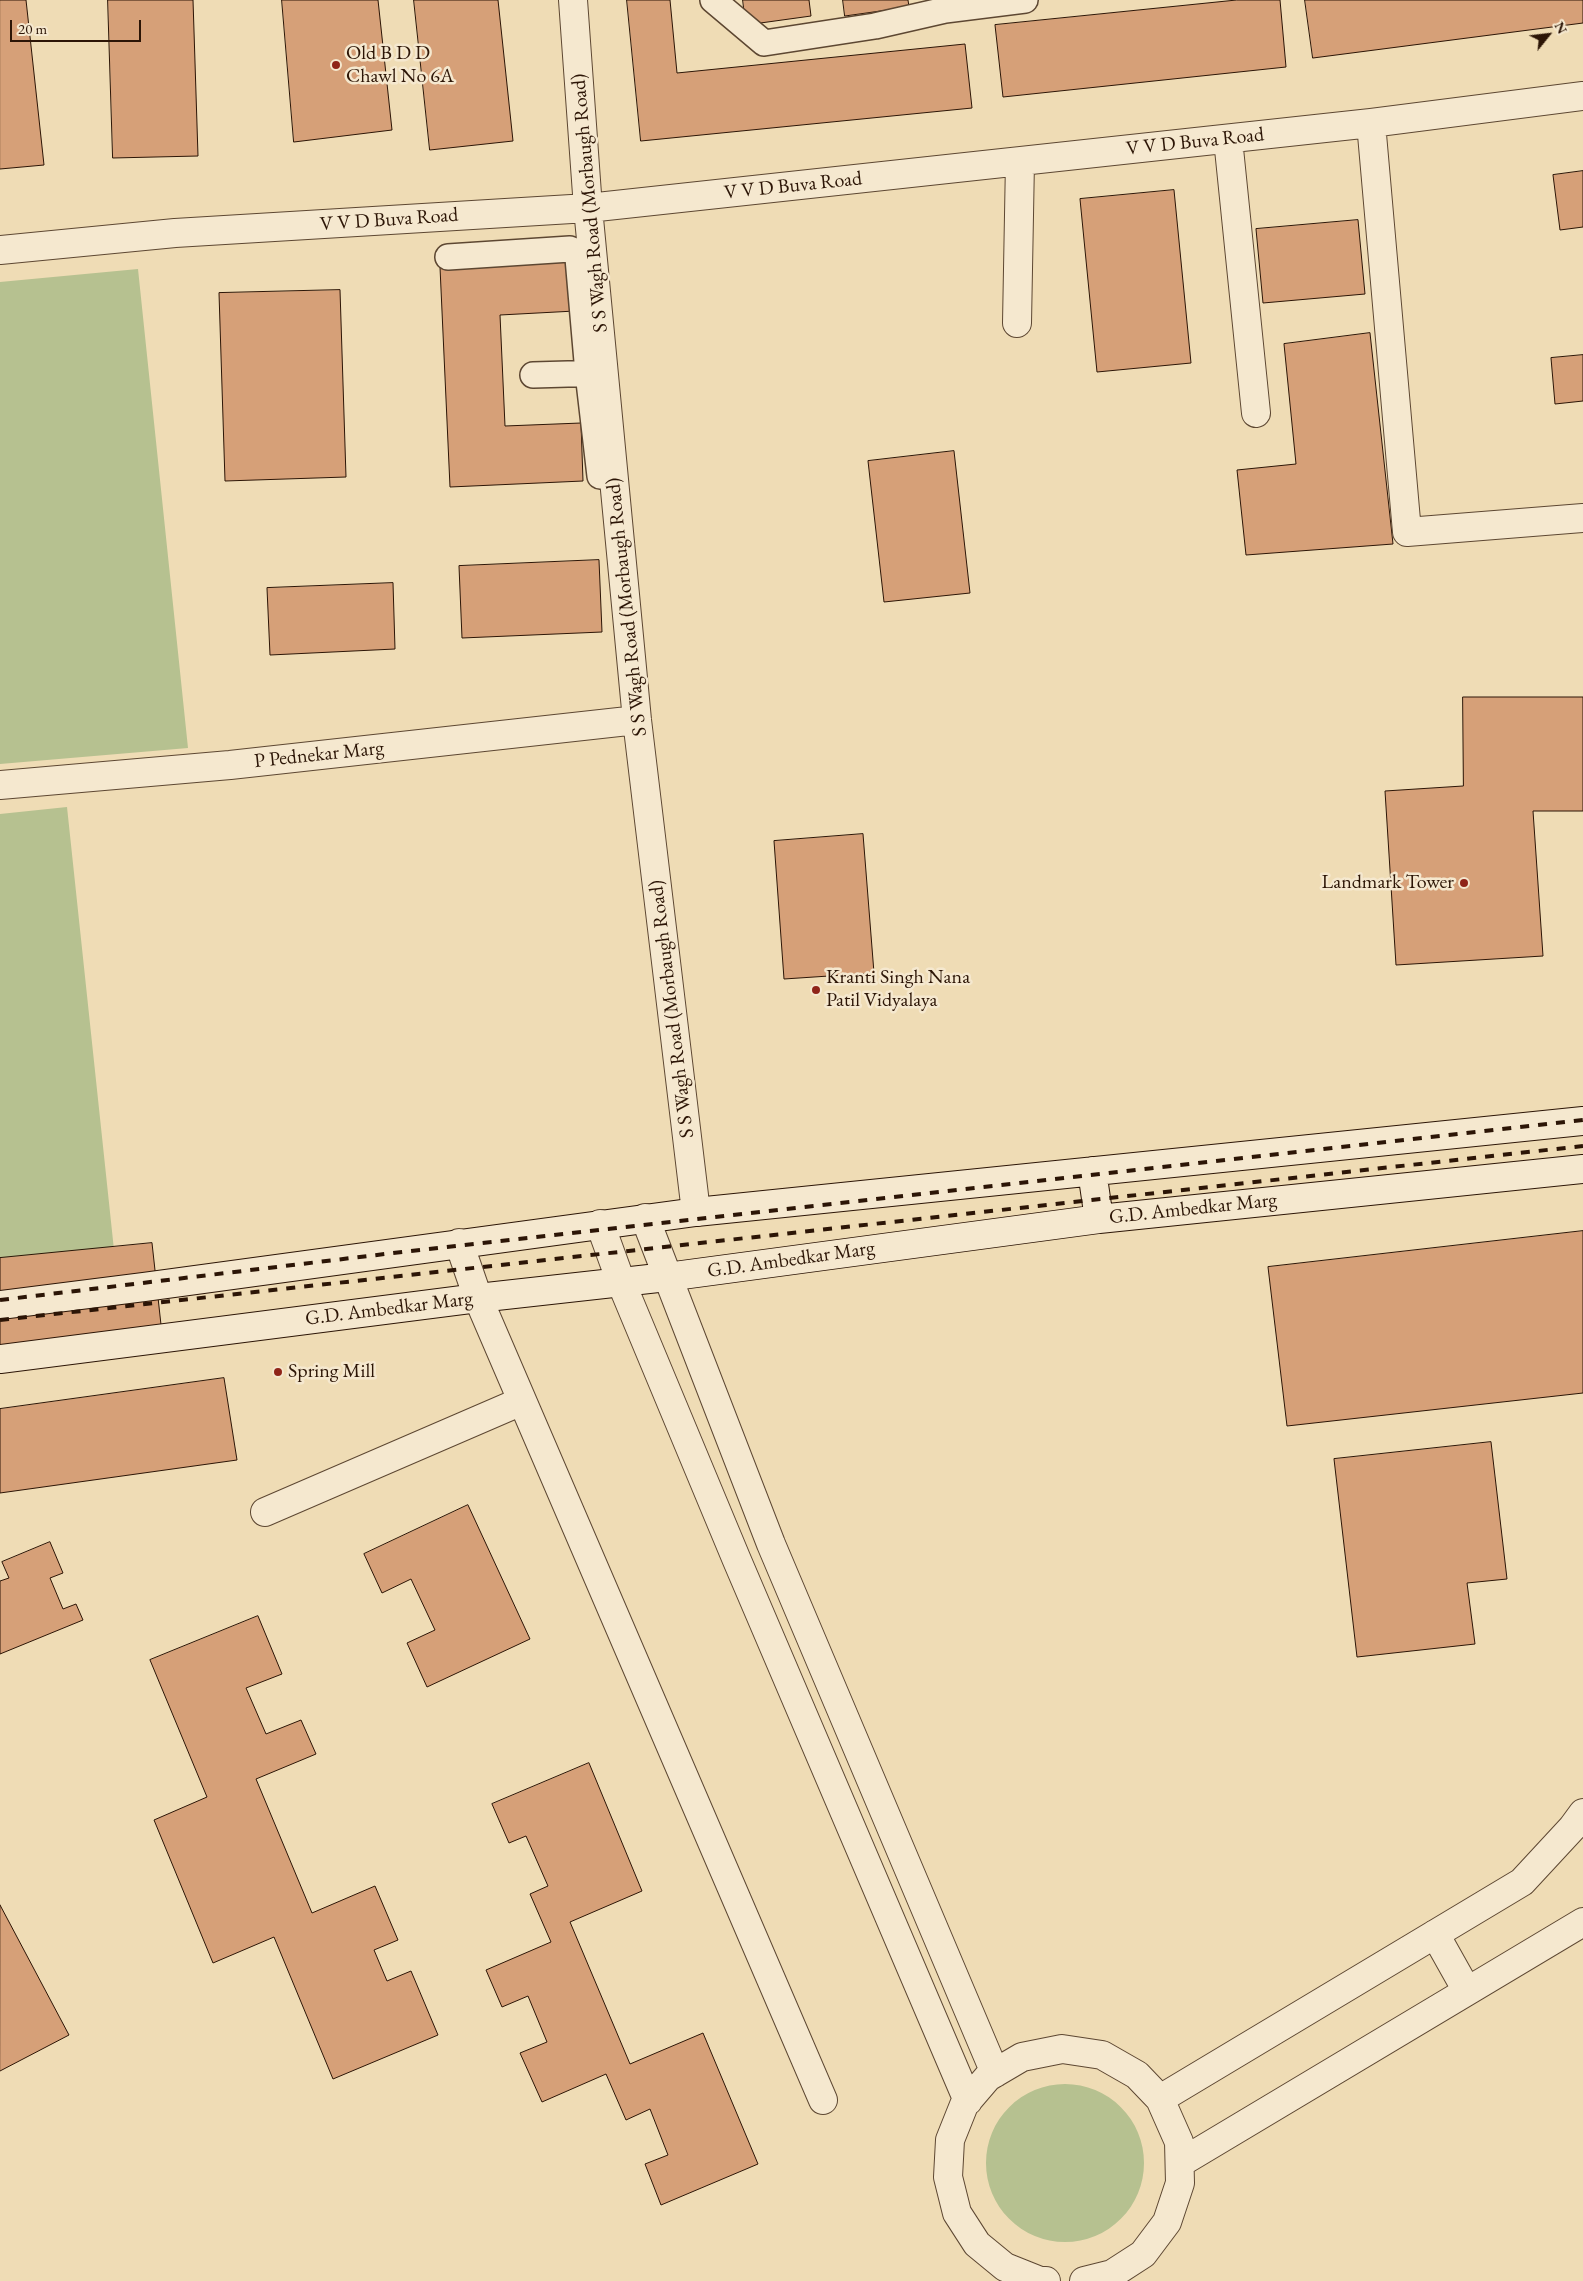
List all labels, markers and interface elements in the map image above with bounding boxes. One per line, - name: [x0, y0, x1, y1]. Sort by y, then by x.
- scale bar: [12, 10, 144, 42]
- north arrow: [1523, 10, 1573, 60]
- text: N: [1550, 18, 1572, 37]
- text: 20 m: [18, 19, 47, 38]
- place label: Old B D D Chawl No 6A: [346, 42, 454, 89]
- marker: Old B D D Chawl No 6A: [330, 59, 342, 71]
- street label: S S Wagh Road (Morbaugh Road): [567, 73, 613, 333]
- street label: V V D Buva Road: [1125, 123, 1265, 161]
- street label: V V D Buva Road: [723, 167, 863, 205]
- street label: V V D Buva Road: [319, 203, 459, 237]
- street label: S S Wagh Road (Morbaugh Road): [601, 477, 653, 737]
- street label: P Pednekar Marg: [253, 736, 385, 774]
- place label: Landmark Tower: [1321, 871, 1454, 895]
- marker: Landmark Tower: [1458, 877, 1470, 889]
- street label: S S Wagh Road (Morbaugh Road): [644, 879, 700, 1139]
- place label: Kranti Singh Nana Patil Vidyalaya: [826, 966, 970, 1013]
- marker: Kranti Singh Nana Patil Vidyalaya: [810, 984, 822, 996]
- street label: G.D. Ambedkar Marg: [1108, 1188, 1278, 1230]
- street label: G.D. Ambedkar Marg: [706, 1236, 876, 1284]
- street label: G.D. Ambedkar Marg: [304, 1287, 474, 1331]
- place label: Spring Mill: [288, 1360, 375, 1384]
- marker: Spring Mill: [272, 1366, 284, 1378]

